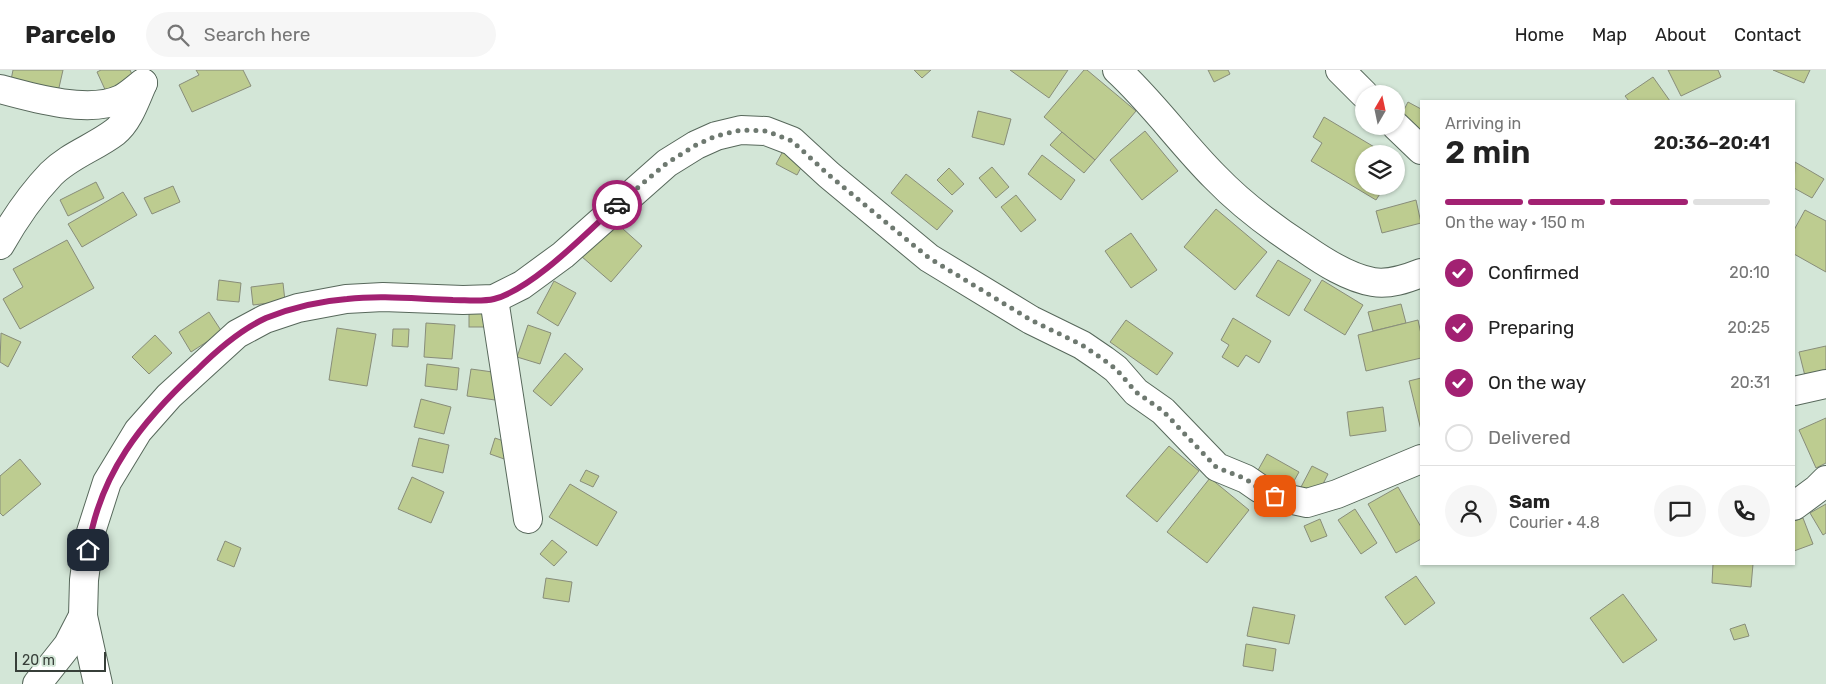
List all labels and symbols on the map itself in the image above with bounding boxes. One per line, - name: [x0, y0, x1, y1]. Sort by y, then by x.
- north arrow: [1355, 85, 1405, 135]
- courier: [592, 180, 642, 230]
- pin: [1254, 475, 1296, 517]
- pin: [67, 529, 109, 571]
- scale bar: [15, 649, 106, 672]

